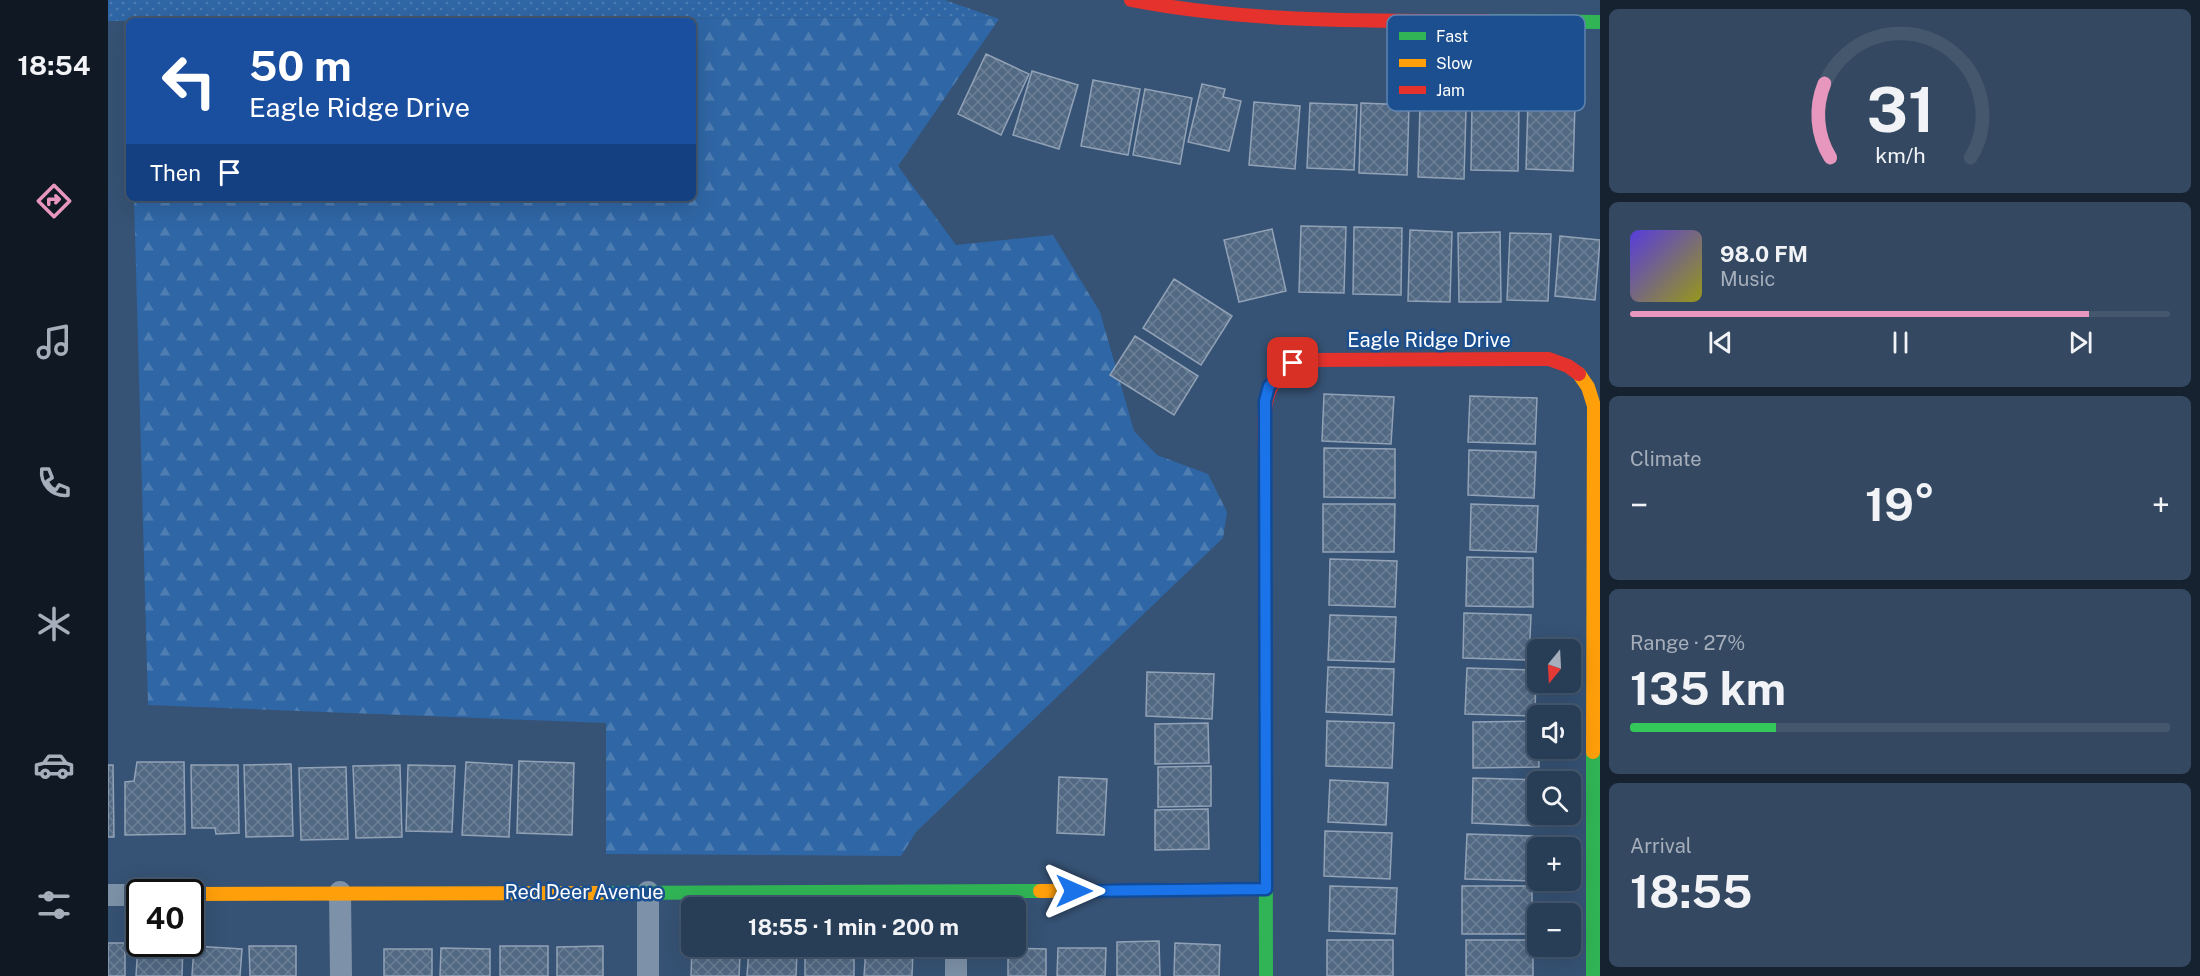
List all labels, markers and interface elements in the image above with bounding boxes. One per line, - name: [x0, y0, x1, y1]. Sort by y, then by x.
- legend: [1387, 15, 1585, 111]
- text: Fast: [1436, 27, 1468, 46]
- text: 50 m: [249, 41, 352, 90]
- icon: left: [150, 42, 228, 120]
- text: 18:54: [18, 49, 90, 81]
- text: Slow: [1436, 54, 1473, 73]
- text: 31: [1866, 73, 1934, 146]
- text: Jam: [1436, 81, 1465, 100]
- text: Eagle Ridge Drive: [249, 91, 470, 123]
- text: km/h: [1875, 144, 1925, 169]
- icon: arrive: [213, 156, 246, 189]
- text: Then: [150, 160, 201, 186]
- icon: directions: [33, 180, 75, 222]
- text: 98.0 FM: [1720, 241, 1808, 267]
- text: Music: [1720, 267, 1775, 291]
- icon: music: [33, 321, 75, 363]
- icon: previous: [1704, 326, 1737, 359]
- icon: pause: [1884, 326, 1917, 359]
- icon: next: [2064, 326, 2097, 359]
- street label: Eagle Ridge Drive: [1347, 328, 1511, 352]
- pin: [1267, 337, 1318, 388]
- icon: arrive: [1276, 346, 1309, 379]
- text: Climate: [1630, 447, 1702, 471]
- icon: phone: [33, 462, 75, 504]
- text: 19°: [1865, 478, 1935, 531]
- text: −: [1630, 486, 1648, 524]
- text: +: [2152, 486, 2170, 524]
- icon: climate: [33, 603, 75, 645]
- text: Range · 27%: [1630, 631, 1745, 655]
- north arrow: [1527, 639, 1581, 693]
- map controls: [1527, 639, 1581, 957]
- text: 135 km: [1630, 662, 1786, 715]
- button: sound: [1527, 705, 1581, 759]
- icon: car: [33, 744, 75, 786]
- button: search: [1527, 771, 1581, 825]
- text: Arrival: [1630, 834, 1692, 858]
- button: +: [1527, 837, 1581, 891]
- position arrow: [1042, 859, 1106, 923]
- text: 18:55: [1630, 865, 1752, 918]
- speed limit sign: 40: [126, 879, 204, 957]
- street label: Red Deer Avenue: [504, 880, 664, 904]
- icon: filters: [33, 884, 75, 926]
- button: −: [1527, 903, 1581, 957]
- text: 18:55 · 1 min · 200 m: [748, 914, 959, 940]

